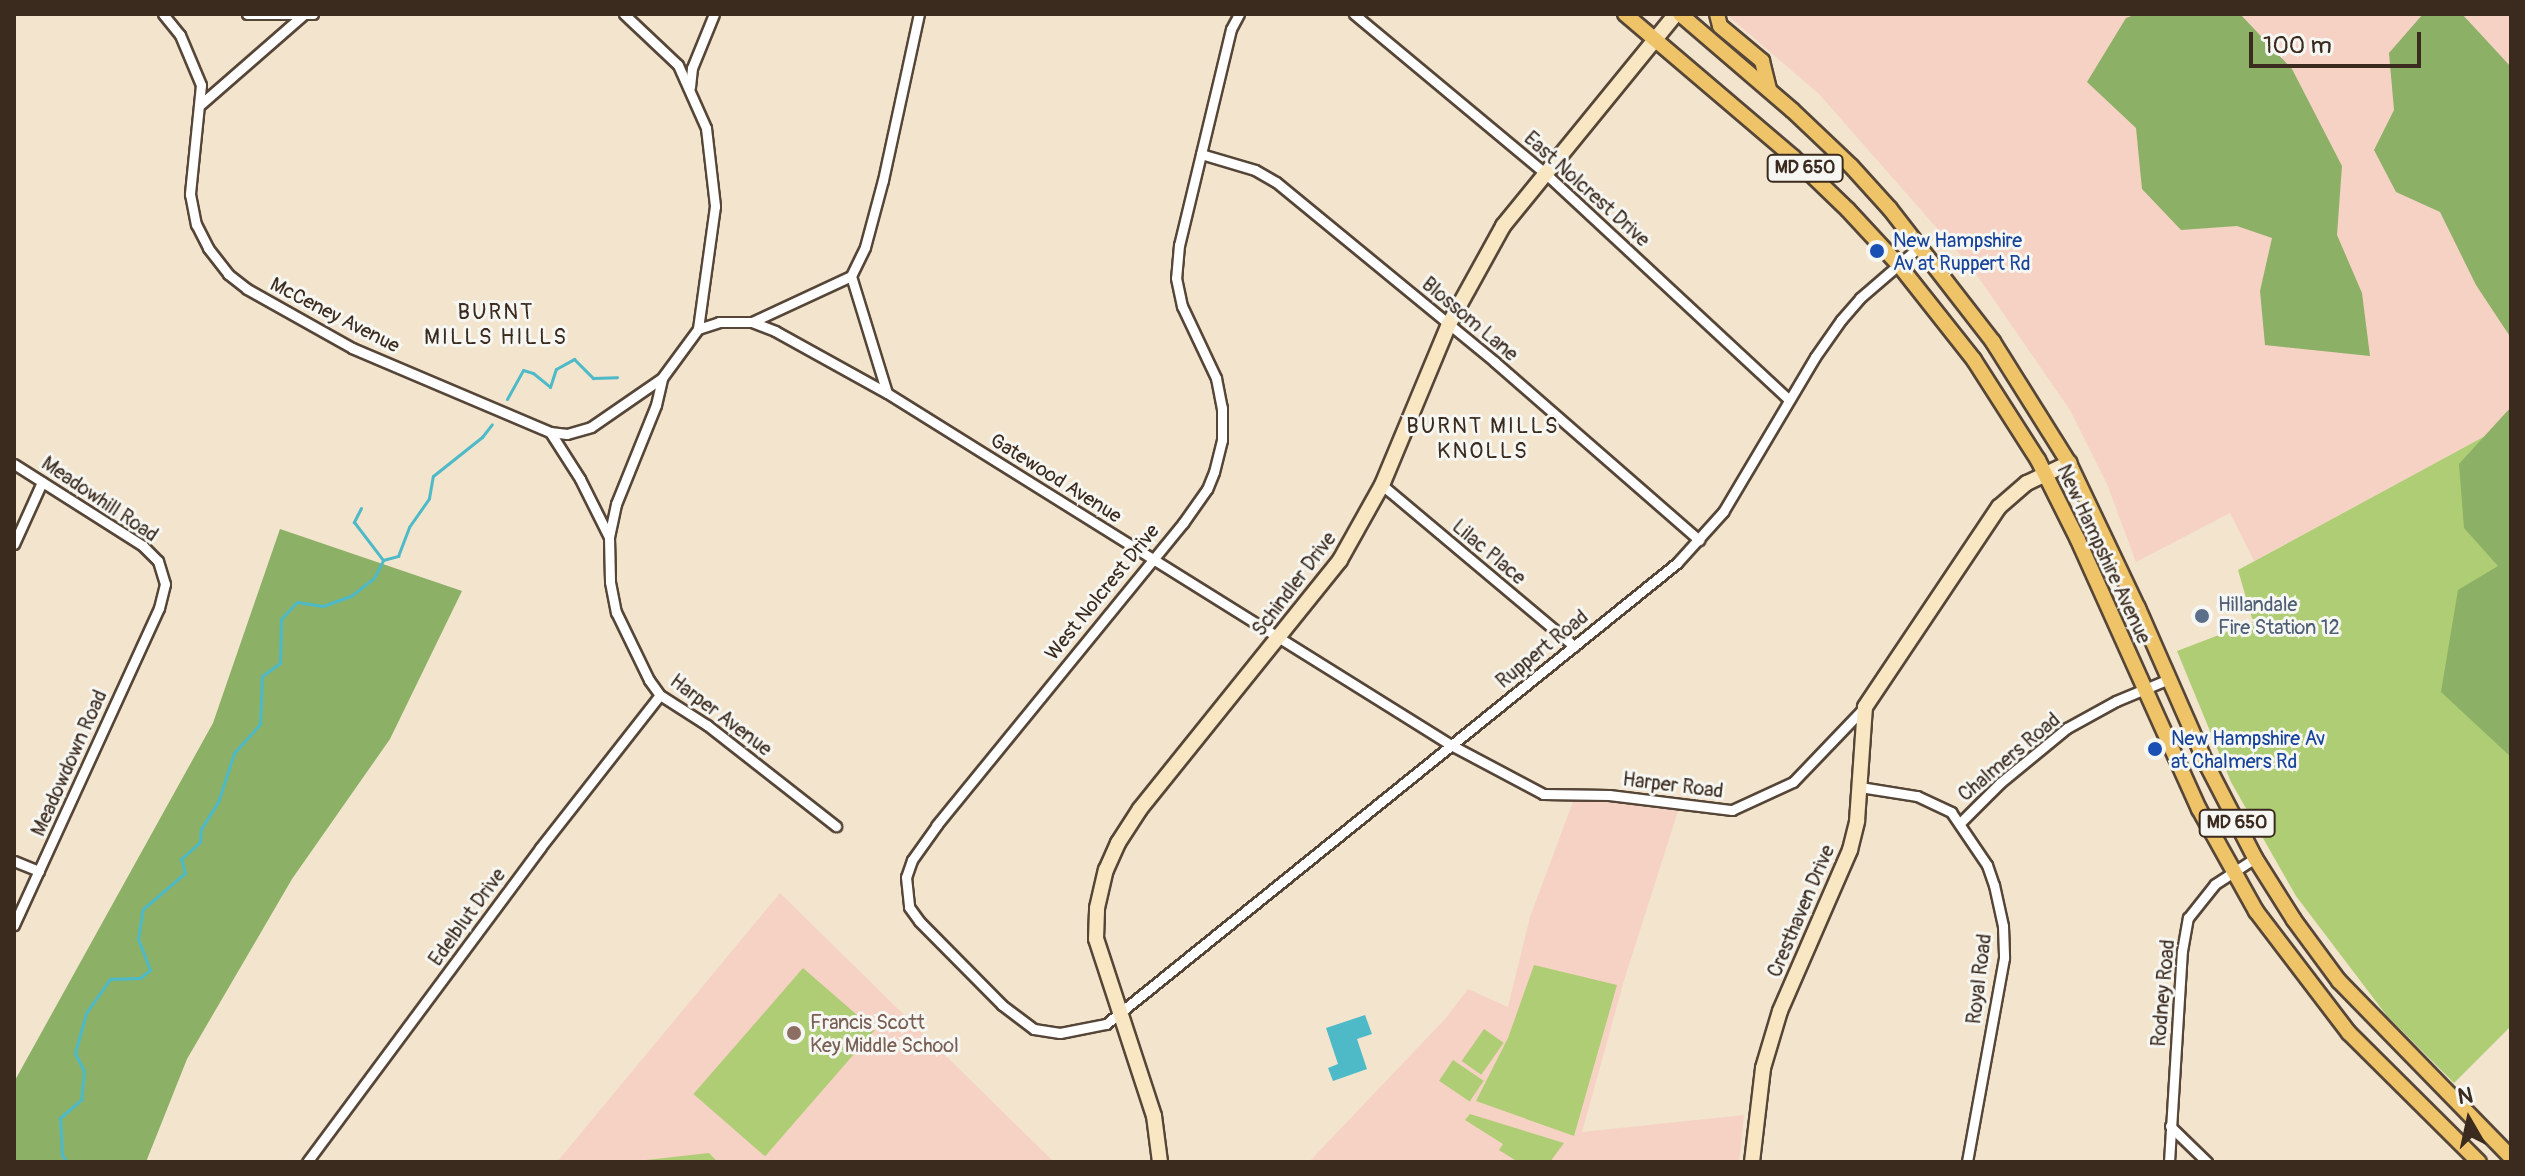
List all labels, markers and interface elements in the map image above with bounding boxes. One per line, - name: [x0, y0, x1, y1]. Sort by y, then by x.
- scale bar: [2253, 16, 2425, 66]
- text: 100 m: [2263, 31, 2332, 60]
- street label: East Nolcrest Drive: [1519, 126, 1655, 252]
- road number: MD 650: [1765, 154, 1845, 182]
- place label: New Hampshire Av at Ruppert Rd: [1893, 228, 2031, 275]
- marker: New Hampshire Av at Ruppert Rd: [1868, 242, 1886, 260]
- street label: McCeney Avenue: [266, 272, 404, 358]
- street label: Blossom Lane: [1417, 272, 1523, 366]
- district label: BURNT MILLS HILLS: [424, 299, 568, 350]
- district label: BURNT MILLS KNOLLS: [1406, 413, 1560, 464]
- street label: Gatewood Avenue: [986, 428, 1126, 528]
- street label: Meadowhill Road: [37, 451, 163, 547]
- street label: New Hampshire Avenue: [2052, 461, 2156, 647]
- street label: Lilac Place: [1447, 514, 1531, 590]
- street label: West Nolcrest Drive: [1040, 519, 1164, 665]
- street label: Schindler Drive: [1247, 527, 1341, 641]
- place label: Hillandale Fire Station 12: [2218, 592, 2340, 639]
- street label: Ruppert Road: [1491, 605, 1593, 693]
- marker: Hillandale Fire Station 12: [2193, 607, 2211, 625]
- street label: Harper Avenue: [665, 669, 777, 761]
- street label: Meadowdown Road: [26, 686, 112, 840]
- street label: Chalmers Road: [1953, 708, 2065, 806]
- place label: New Hampshire Av at Chalmers Rd: [2171, 726, 2325, 773]
- marker: New Hampshire Av at Chalmers Rd: [2146, 740, 2164, 758]
- street label: Harper Road: [1621, 767, 1725, 803]
- road number: MD 650: [2197, 809, 2277, 837]
- street label: Cresthaven Drive: [1762, 841, 1840, 981]
- street label: Edelblut Drive: [424, 864, 510, 970]
- street label: Royal Road: [1962, 933, 1996, 1025]
- street label: Rodney Road: [2146, 938, 2180, 1048]
- place label: Francis Scott Key Middle School: [810, 1010, 959, 1057]
- marker: Francis Scott Key Middle School: [785, 1024, 803, 1042]
- north arrow: [2429, 1080, 2509, 1160]
- text: N: [2456, 1081, 2475, 1111]

